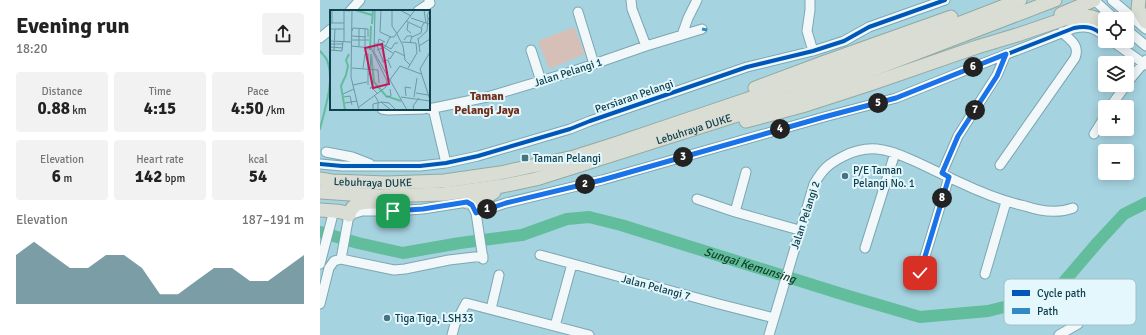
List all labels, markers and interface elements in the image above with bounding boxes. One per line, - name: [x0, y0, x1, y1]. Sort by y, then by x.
- inset map: [330, 10, 430, 110]
- text: Evening run: [16, 12, 130, 39]
- map controls: [1098, 12, 1134, 180]
- button: locate: [1098, 12, 1134, 48]
- button: share: [262, 13, 304, 55]
- text: 18:20: [16, 41, 48, 57]
- street label: Jalan Pelangi 1: [532, 55, 604, 90]
- button: layers: [1098, 56, 1134, 92]
- pin: 6: [963, 57, 983, 77]
- text: 6: [970, 60, 976, 73]
- street label: Persiaran Pelangi: [593, 77, 675, 116]
- text: Distance: [42, 85, 82, 98]
- text: Time: [149, 85, 171, 98]
- text: Pace: [247, 85, 269, 98]
- district label: Taman Pelangi Jaya: [454, 89, 520, 118]
- pin: 5: [868, 93, 888, 113]
- text: 5: [875, 96, 881, 109]
- text: 0.88: [37, 98, 70, 119]
- text: 4:15: [144, 98, 176, 119]
- text: 4:50: [231, 98, 264, 119]
- pin: 7: [965, 100, 985, 120]
- button: +: [1098, 100, 1134, 136]
- text: 7: [972, 103, 978, 116]
- text: km: [70, 104, 87, 117]
- text: /km: [264, 104, 285, 117]
- street label: Lebuhraya DUKE: [655, 111, 733, 147]
- pin: 4: [770, 119, 790, 139]
- text: 4: [777, 122, 783, 135]
- button: −: [1098, 144, 1134, 180]
- pin: 3: [673, 147, 693, 167]
- text: 3: [680, 150, 686, 163]
- place label: Taman Pelangi: [533, 152, 601, 165]
- text: Elevation: [40, 153, 84, 166]
- text: Heart rate: [136, 153, 184, 166]
- text: kcal: [248, 153, 268, 166]
- marker: Taman Pelangi: [520, 153, 530, 163]
- place label: P/E Taman Pelangi No. 1: [853, 164, 915, 190]
- text: 6: [52, 166, 61, 187]
- text: 142: [135, 166, 162, 187]
- text: 54: [249, 166, 267, 187]
- marker: P/E Taman Pelangi No. 1: [840, 171, 850, 181]
- text: m: [61, 172, 72, 185]
- text: bpm: [162, 172, 185, 185]
- pin: 2: [575, 174, 595, 194]
- street label: Lebuhraya DUKE: [333, 175, 412, 190]
- text: 2: [582, 177, 588, 190]
- street label: Jalan Pelangi 2: [788, 179, 823, 251]
- pin: 8: [932, 188, 952, 208]
- text: 8: [939, 191, 945, 204]
- pin: [376, 194, 410, 228]
- pin: 1: [477, 199, 497, 219]
- icon: arrive: [382, 200, 404, 222]
- text: 1: [484, 202, 490, 215]
- text: Elevation: [16, 212, 68, 228]
- text: 187–191 m: [242, 212, 304, 228]
- water label: Sungai Kemunsing: [702, 244, 799, 288]
- pin: [903, 256, 937, 290]
- icon: check: [909, 262, 931, 284]
- street label: Jalan Pelangi 7: [620, 272, 692, 303]
- legend: [1004, 279, 1136, 325]
- text: Cycle path: [1037, 287, 1086, 300]
- text: Path: [1037, 305, 1058, 318]
- place label: Tiga Tiga, LSH33: [395, 312, 473, 325]
- marker: Tiga Tiga, LSH33: [382, 313, 392, 323]

